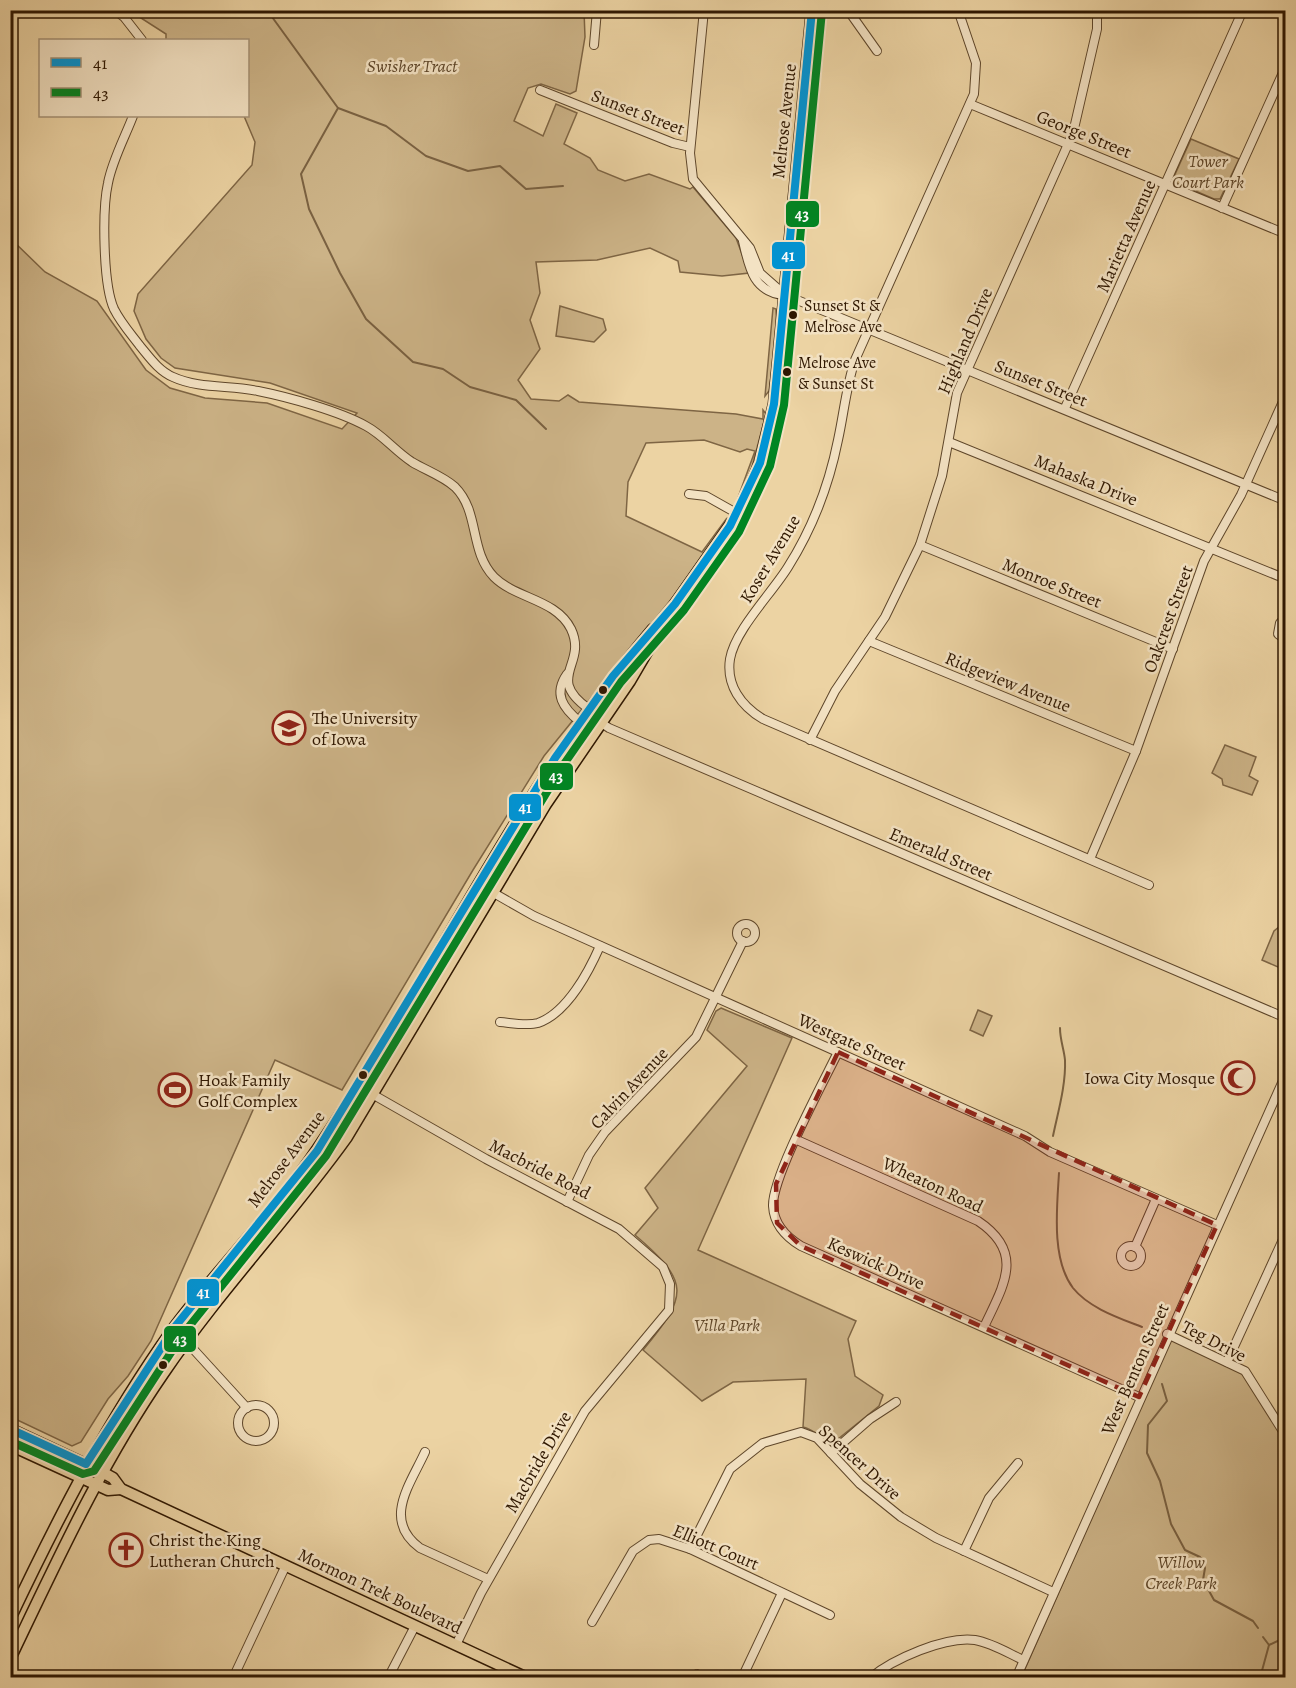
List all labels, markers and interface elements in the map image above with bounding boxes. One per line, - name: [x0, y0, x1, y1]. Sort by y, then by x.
- legend: [39, 39, 249, 117]
- text: 41: [93, 51, 107, 75]
- park label: Swisher Tract: [367, 54, 458, 78]
- street label: Melrose Avenue: [766, 62, 802, 180]
- text: 43: [93, 81, 109, 105]
- street label: Sunset Street: [588, 83, 688, 141]
- street label: George Street: [1033, 104, 1135, 164]
- park label: Tower Court Park: [1172, 149, 1244, 194]
- street label: Marietta Avenue: [1090, 176, 1162, 296]
- line badge: 43: [785, 200, 820, 228]
- text: 43: [795, 204, 809, 226]
- line badge: 41: [771, 241, 806, 270]
- text: 41: [781, 245, 795, 267]
- street label: Highland Drive: [932, 284, 998, 398]
- place label: Sunset St & Melrose Ave: [804, 295, 882, 338]
- marker: Sunset St & Melrose Ave: [787, 309, 799, 321]
- place label: Melrose Ave & Sunset St: [798, 352, 876, 395]
- street label: Sunset Street: [991, 353, 1091, 413]
- marker: Melrose Ave & Sunset St: [781, 366, 793, 378]
- street label: Mahaska Drive: [1031, 448, 1141, 512]
- street label: Koser Avenue: [734, 510, 806, 608]
- street label: Monroe Street: [999, 552, 1105, 614]
- street label: Oakcrest Street: [1137, 562, 1199, 676]
- street label: Ridgeview Avenue: [942, 646, 1074, 718]
- unlabelled marker: [597, 684, 609, 696]
- place label: The University of Iowa: [312, 706, 418, 751]
- school or university icon: The University of Iowa: [271, 710, 307, 746]
- line badge: 43: [539, 762, 574, 791]
- text: 43: [549, 766, 563, 788]
- line badge: 41: [508, 793, 542, 822]
- text: 41: [518, 797, 532, 819]
- street label: Emerald Street: [886, 821, 996, 887]
- street label: Westgate Street: [793, 1007, 910, 1077]
- street label: Calvin Avenue: [585, 1042, 673, 1134]
- mosque icon: Iowa City Mosque: [1220, 1060, 1256, 1096]
- place label: Iowa City Mosque: [1084, 1066, 1215, 1090]
- place label: Hoak Family Golf Complex: [198, 1068, 298, 1113]
- unlabelled marker: [357, 1069, 369, 1081]
- sports icon: Hoak Family Golf Complex: [157, 1072, 193, 1108]
- street label: Melrose Avenue: [242, 1106, 330, 1212]
- street label: Macbride Road: [485, 1133, 595, 1205]
- street label: Wheaton Road: [878, 1151, 988, 1219]
- street label: Keswick Drive: [823, 1231, 929, 1295]
- line badge: 41: [186, 1278, 220, 1307]
- text: 41: [196, 1282, 210, 1304]
- street label: West Benton Street: [1095, 1300, 1175, 1439]
- park label: Villa Park: [694, 1313, 760, 1337]
- street label: Teg Drive: [1178, 1315, 1250, 1367]
- line badge: 43: [163, 1325, 197, 1353]
- text: 43: [173, 1329, 187, 1351]
- unlabelled marker: [157, 1359, 169, 1371]
- street label: Macbride Drive: [499, 1407, 577, 1517]
- street label: Spencer Drive: [814, 1419, 906, 1505]
- street label: Elliott Court: [669, 1518, 763, 1576]
- place label: Christ the King Lutheran Church: [149, 1528, 275, 1573]
- church icon: Christ the King Lutheran Church: [108, 1532, 144, 1568]
- street label: Mormon Trek Boulevard: [294, 1542, 466, 1640]
- park label: Willow Creek Park: [1145, 1550, 1217, 1595]

